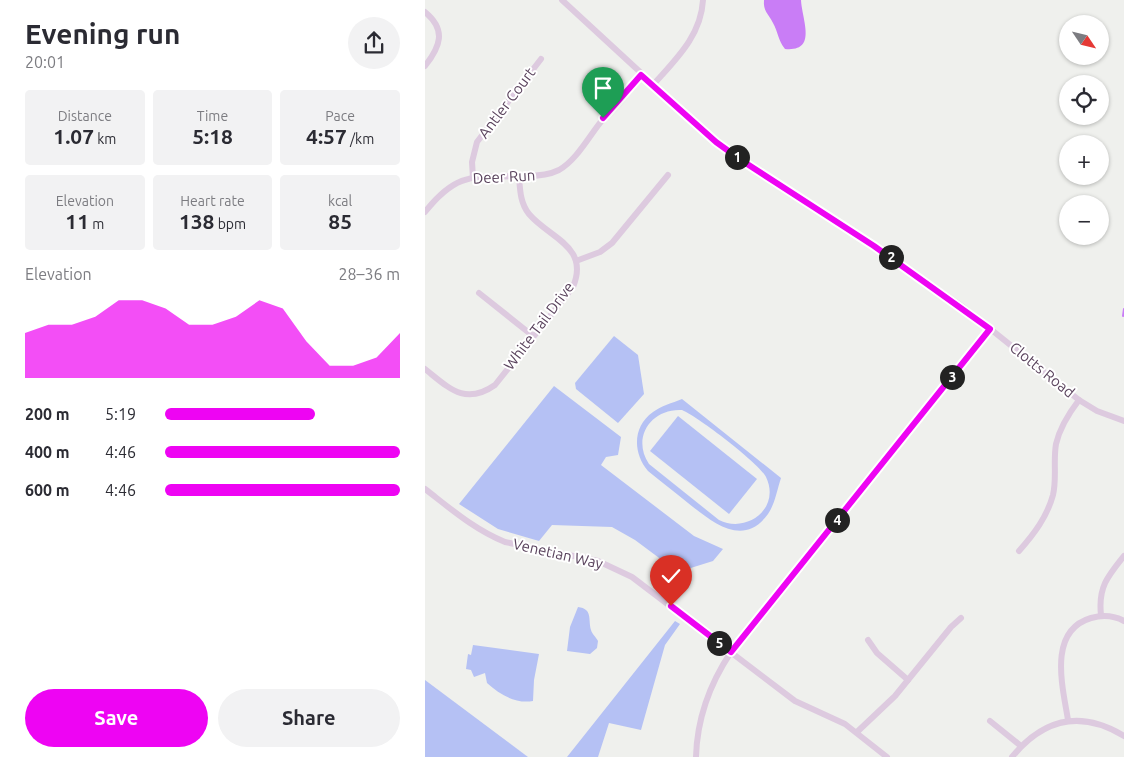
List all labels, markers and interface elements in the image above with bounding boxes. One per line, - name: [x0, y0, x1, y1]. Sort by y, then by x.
- north arrow: [1059, 15, 1109, 65]
- map controls: [1059, 15, 1109, 245]
- button: share: [348, 17, 400, 69]
- text: Evening run: [25, 18, 180, 49]
- text: 20:01: [25, 53, 65, 71]
- street label: Antler Court: [475, 64, 539, 141]
- pin: [582, 67, 624, 118]
- icon: arrive: [589, 74, 617, 102]
- button: locate: [1059, 75, 1109, 125]
- text: Distance: [58, 108, 112, 124]
- text: Time: [197, 108, 228, 124]
- text: Pace: [325, 108, 355, 124]
- text: 1.07: [53, 124, 94, 148]
- text: 5:18: [192, 124, 233, 148]
- text: 4:57: [306, 124, 347, 148]
- text: km: [94, 131, 116, 147]
- text: /km: [347, 131, 374, 147]
- button: +: [1059, 135, 1109, 185]
- pin: 1: [725, 144, 749, 170]
- text: 1: [734, 149, 741, 165]
- street label: Deer Run: [472, 166, 536, 187]
- text: Elevation: [56, 193, 114, 209]
- text: Heart rate: [180, 193, 245, 209]
- text: kcal: [328, 193, 352, 209]
- button: −: [1059, 195, 1109, 245]
- text: 11: [65, 209, 89, 233]
- text: 138: [179, 209, 214, 233]
- text: 85: [328, 209, 352, 233]
- text: m: [89, 216, 104, 232]
- text: bpm: [214, 216, 246, 232]
- pin: 2: [879, 244, 903, 270]
- text: 2: [888, 249, 895, 265]
- text: Elevation: [25, 265, 92, 283]
- text: 28–36 m: [338, 265, 400, 283]
- street label: White Tail Drive: [500, 278, 577, 373]
- street label: Clotts Road: [1007, 338, 1078, 401]
- pin: 3: [939, 364, 965, 390]
- text: 3: [949, 369, 956, 385]
- text: 200 m: [25, 405, 70, 423]
- text: 5:19: [105, 405, 136, 423]
- text: 400 m: [25, 443, 70, 461]
- text: 4:46: [105, 443, 136, 461]
- text: 600 m: [25, 481, 70, 499]
- text: 4:46: [105, 481, 136, 499]
- pin: 4: [825, 508, 849, 532]
- text: 4: [834, 512, 841, 528]
- street label: Venetian Way: [511, 535, 605, 572]
- pin: [650, 555, 692, 606]
- icon: check: [657, 562, 685, 590]
- pin: 5: [707, 630, 731, 656]
- text: 5: [716, 635, 723, 651]
- button: Save: [25, 689, 208, 747]
- button: Share: [218, 689, 400, 747]

